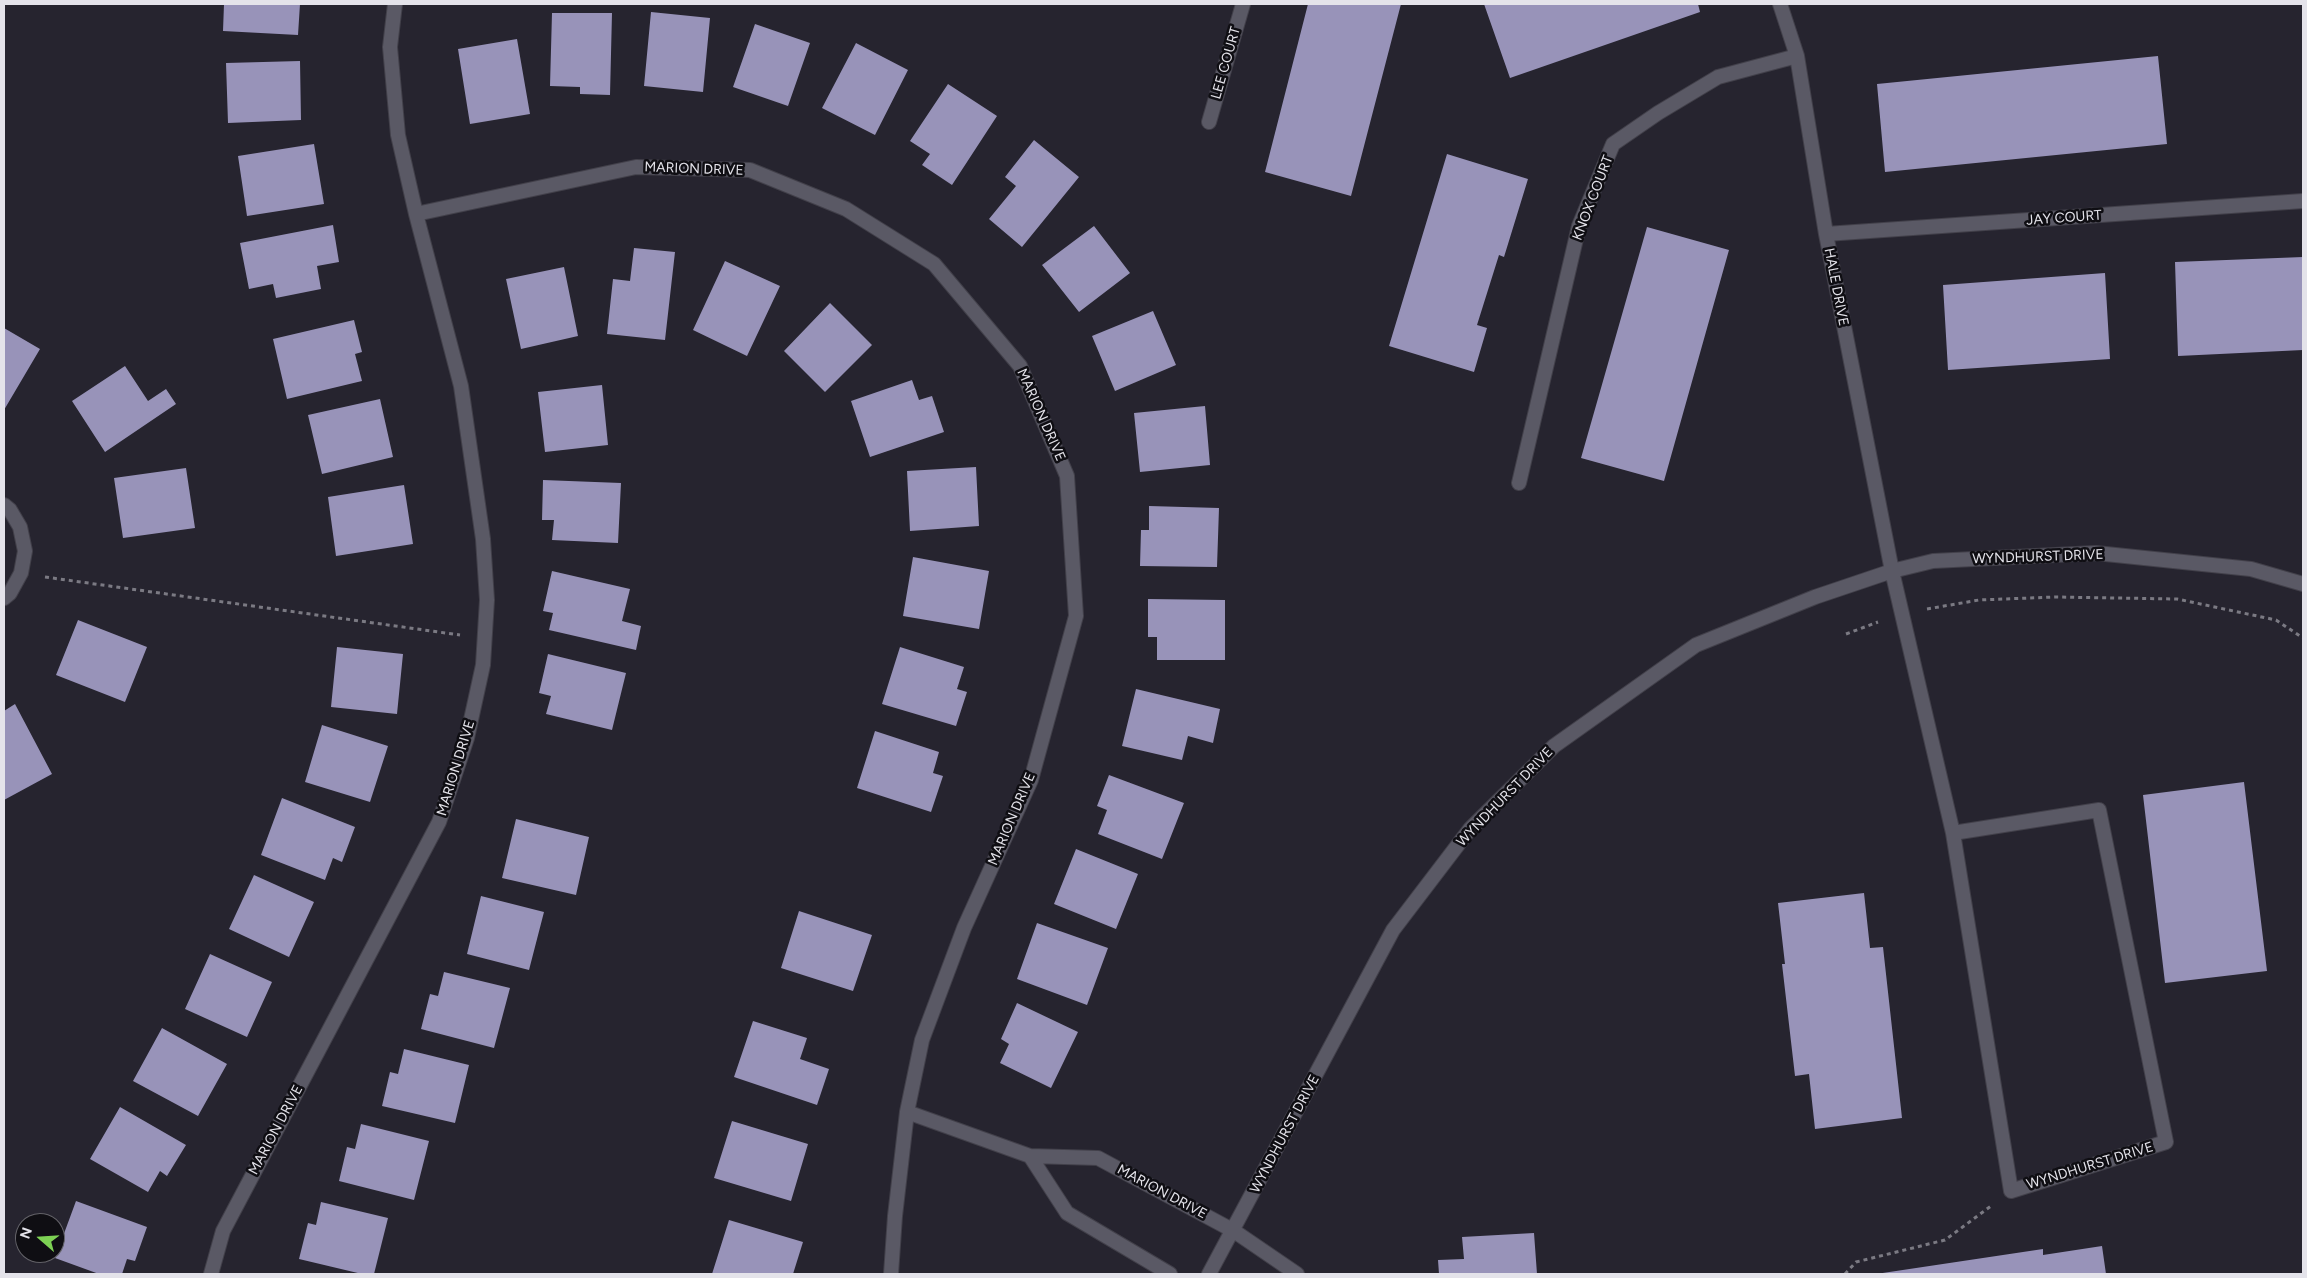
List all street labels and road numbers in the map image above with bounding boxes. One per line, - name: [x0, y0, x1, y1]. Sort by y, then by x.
- street label: LEE COURT: [1208, 25, 1244, 101]
- street label: KNOX COURT: [1569, 153, 1617, 243]
- street label: MARION DRIVE: [644, 159, 744, 179]
- street label: JAY COURT: [2026, 207, 2102, 229]
- street label: HALE DRIVE: [1820, 247, 1852, 327]
- street label: MARION DRIVE: [1013, 366, 1069, 464]
- street label: WYNDHURST DRIVE: [1972, 546, 2104, 568]
- street label: MARION DRIVE: [433, 718, 479, 818]
- street label: WYNDHURST DRIVE: [1453, 744, 1557, 850]
- street label: MARION DRIVE: [985, 770, 1039, 868]
- street label: WYNDHURST DRIVE: [1247, 1072, 1323, 1196]
- street label: MARION DRIVE: [245, 1082, 307, 1178]
- street label: WYNDHURST DRIVE: [2025, 1139, 2155, 1193]
- street label: MARION DRIVE: [1114, 1161, 1210, 1223]

